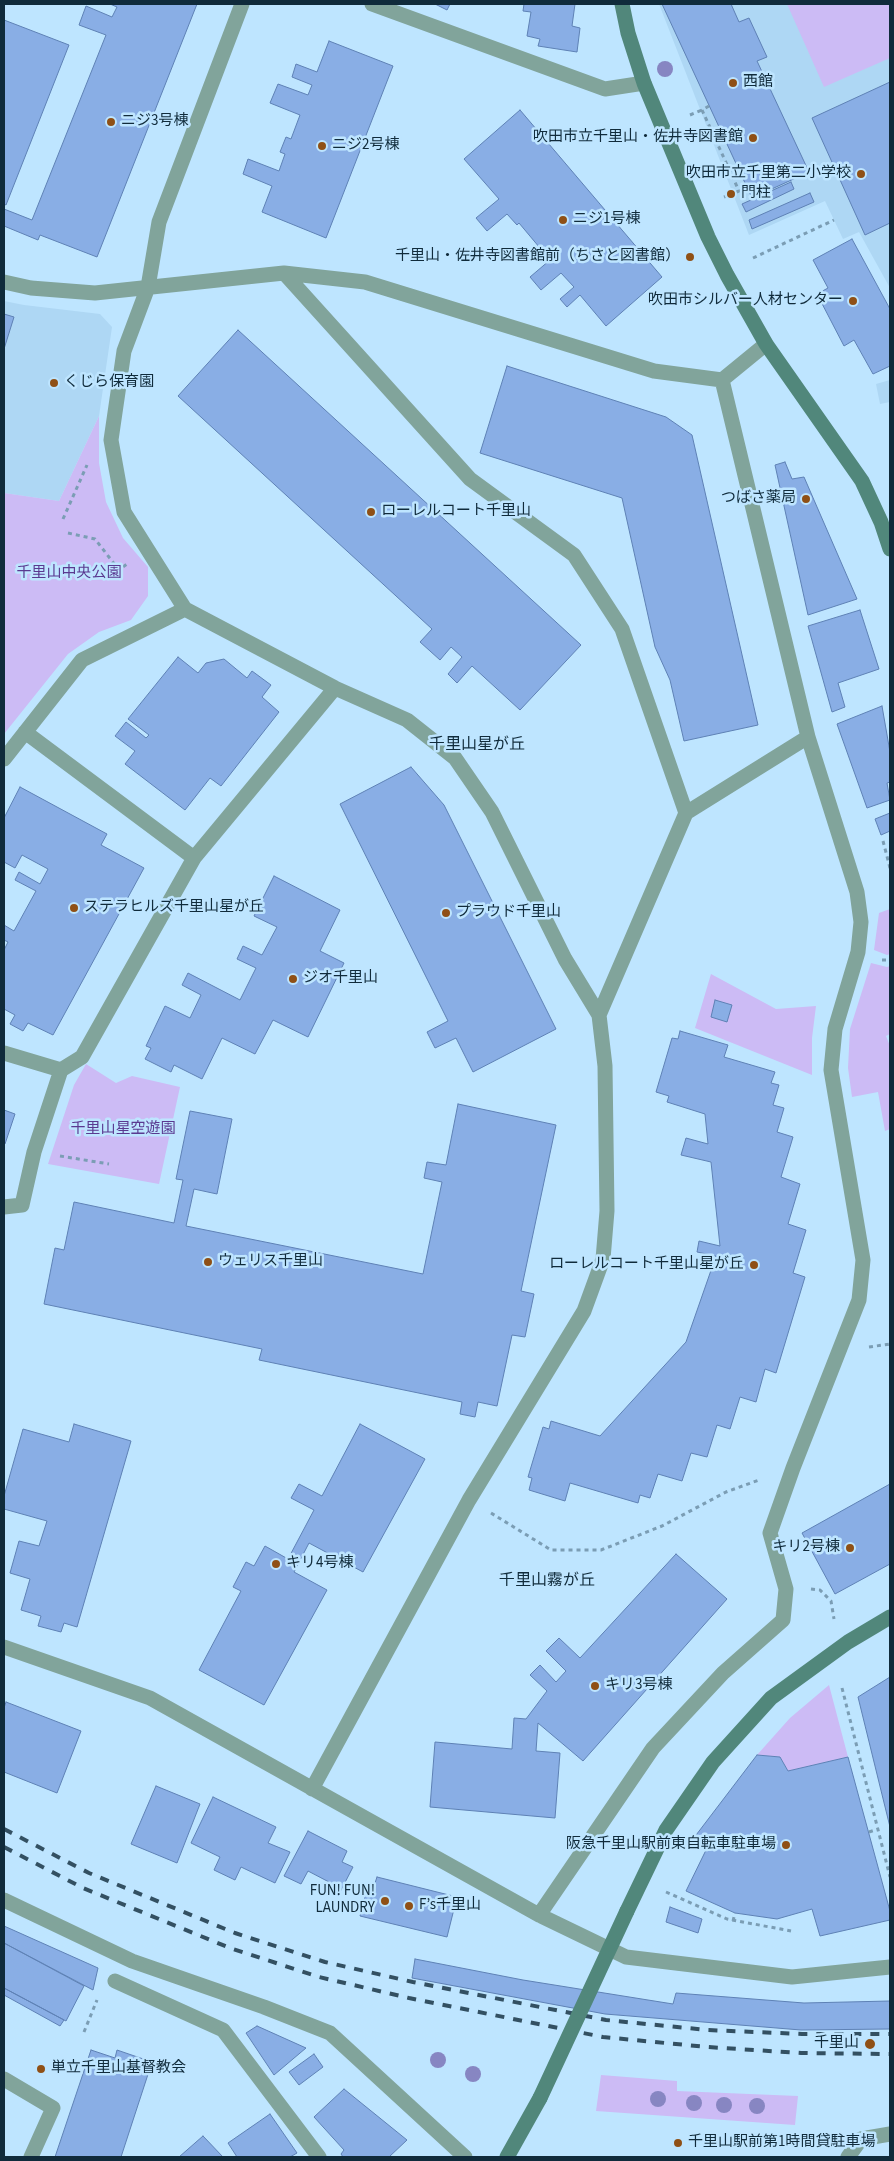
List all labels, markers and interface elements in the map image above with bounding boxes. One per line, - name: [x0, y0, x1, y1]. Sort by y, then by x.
- place label: 西館: [743, 74, 773, 92]
- marker: 西館: [727, 77, 739, 89]
- place label: ニジ3号棟: [121, 113, 188, 131]
- marker: ニジ3号棟: [105, 116, 117, 128]
- place label: 吹田市立千里山・佐井寺図書館: [533, 129, 743, 147]
- marker: 吹田市立千里山・佐井寺図書館: [747, 132, 759, 144]
- place label: ニジ2号棟: [332, 137, 399, 155]
- marker: ニジ2号棟: [316, 140, 328, 152]
- place label: 吹田市立千里第二小学校: [686, 165, 851, 183]
- marker: 吹田市立千里第二小学校: [855, 168, 867, 180]
- place label: 門柱: [741, 185, 771, 203]
- marker: 門柱: [725, 188, 737, 200]
- place label: ニジ1号棟: [573, 211, 640, 229]
- marker: ニジ1号棟: [557, 214, 569, 226]
- place label: 千里山・佐井寺図書館前（ちさと図書館）: [395, 248, 680, 266]
- marker: 千里山・佐井寺図書館前（ちさと図書館）: [684, 251, 696, 263]
- place label: 吹田市シルバー人材センター: [648, 292, 843, 310]
- marker: 吹田市シルバー人材センター: [847, 295, 859, 307]
- place label: くじら保育園: [64, 374, 154, 392]
- marker: くじら保育園: [48, 377, 60, 389]
- place label: つばさ薬局: [721, 490, 796, 508]
- marker: つばさ薬局: [800, 493, 812, 505]
- place label: ローレルコート千里山: [381, 503, 531, 521]
- marker: ローレルコート千里山: [365, 506, 377, 518]
- park label: 千里山中央公園: [17, 565, 121, 583]
- district label: 千里山星が丘: [429, 735, 525, 755]
- place label: ステラヒルズ千里山星が丘: [84, 899, 264, 917]
- marker: ステラヒルズ千里山星が丘: [68, 902, 80, 914]
- place label: プラウド千里山: [456, 904, 561, 922]
- marker: プラウド千里山: [440, 907, 452, 919]
- place label: ジオ千里山: [303, 970, 378, 988]
- marker: ジオ千里山: [287, 973, 299, 985]
- park label: 千里山星空遊園: [71, 1121, 175, 1139]
- place label: ウェリス千里山: [218, 1253, 323, 1271]
- marker: ウェリス千里山: [202, 1256, 214, 1268]
- place label: ローレルコート千里山星が丘: [549, 1256, 744, 1274]
- marker: ローレルコート千里山星が丘: [748, 1259, 760, 1271]
- place label: キリ2号棟: [773, 1539, 840, 1557]
- marker: キリ2号棟: [844, 1542, 856, 1554]
- place label: キリ4号棟: [286, 1555, 353, 1573]
- marker: キリ4号棟: [270, 1558, 282, 1570]
- district label: 千里山霧が丘: [499, 1571, 595, 1591]
- place label: キリ3号棟: [605, 1677, 672, 1695]
- marker: キリ3号棟: [589, 1680, 601, 1692]
- place label: 阪急千里山駅前東自転車駐車場: [566, 1836, 776, 1854]
- marker: 阪急千里山駅前東自転車駐車場: [780, 1839, 792, 1851]
- place label: FUN! FUN! LAUNDRY: [310, 1883, 375, 1918]
- marker: FUN! FUN! LAUNDRY: [379, 1895, 391, 1907]
- place label: F’s千里山: [419, 1897, 481, 1915]
- marker: F’s千里山: [403, 1900, 415, 1912]
- place label: 千里山: [814, 2035, 859, 2053]
- marker: 千里山: [863, 2037, 877, 2051]
- place label: 単立千里山基督教会: [51, 2060, 186, 2078]
- marker: 単立千里山基督教会: [35, 2063, 47, 2075]
- place label: 千里山駅前第1時間貸駐車場: [688, 2134, 875, 2152]
- marker: 千里山駅前第1時間貸駐車場: [672, 2137, 684, 2149]

